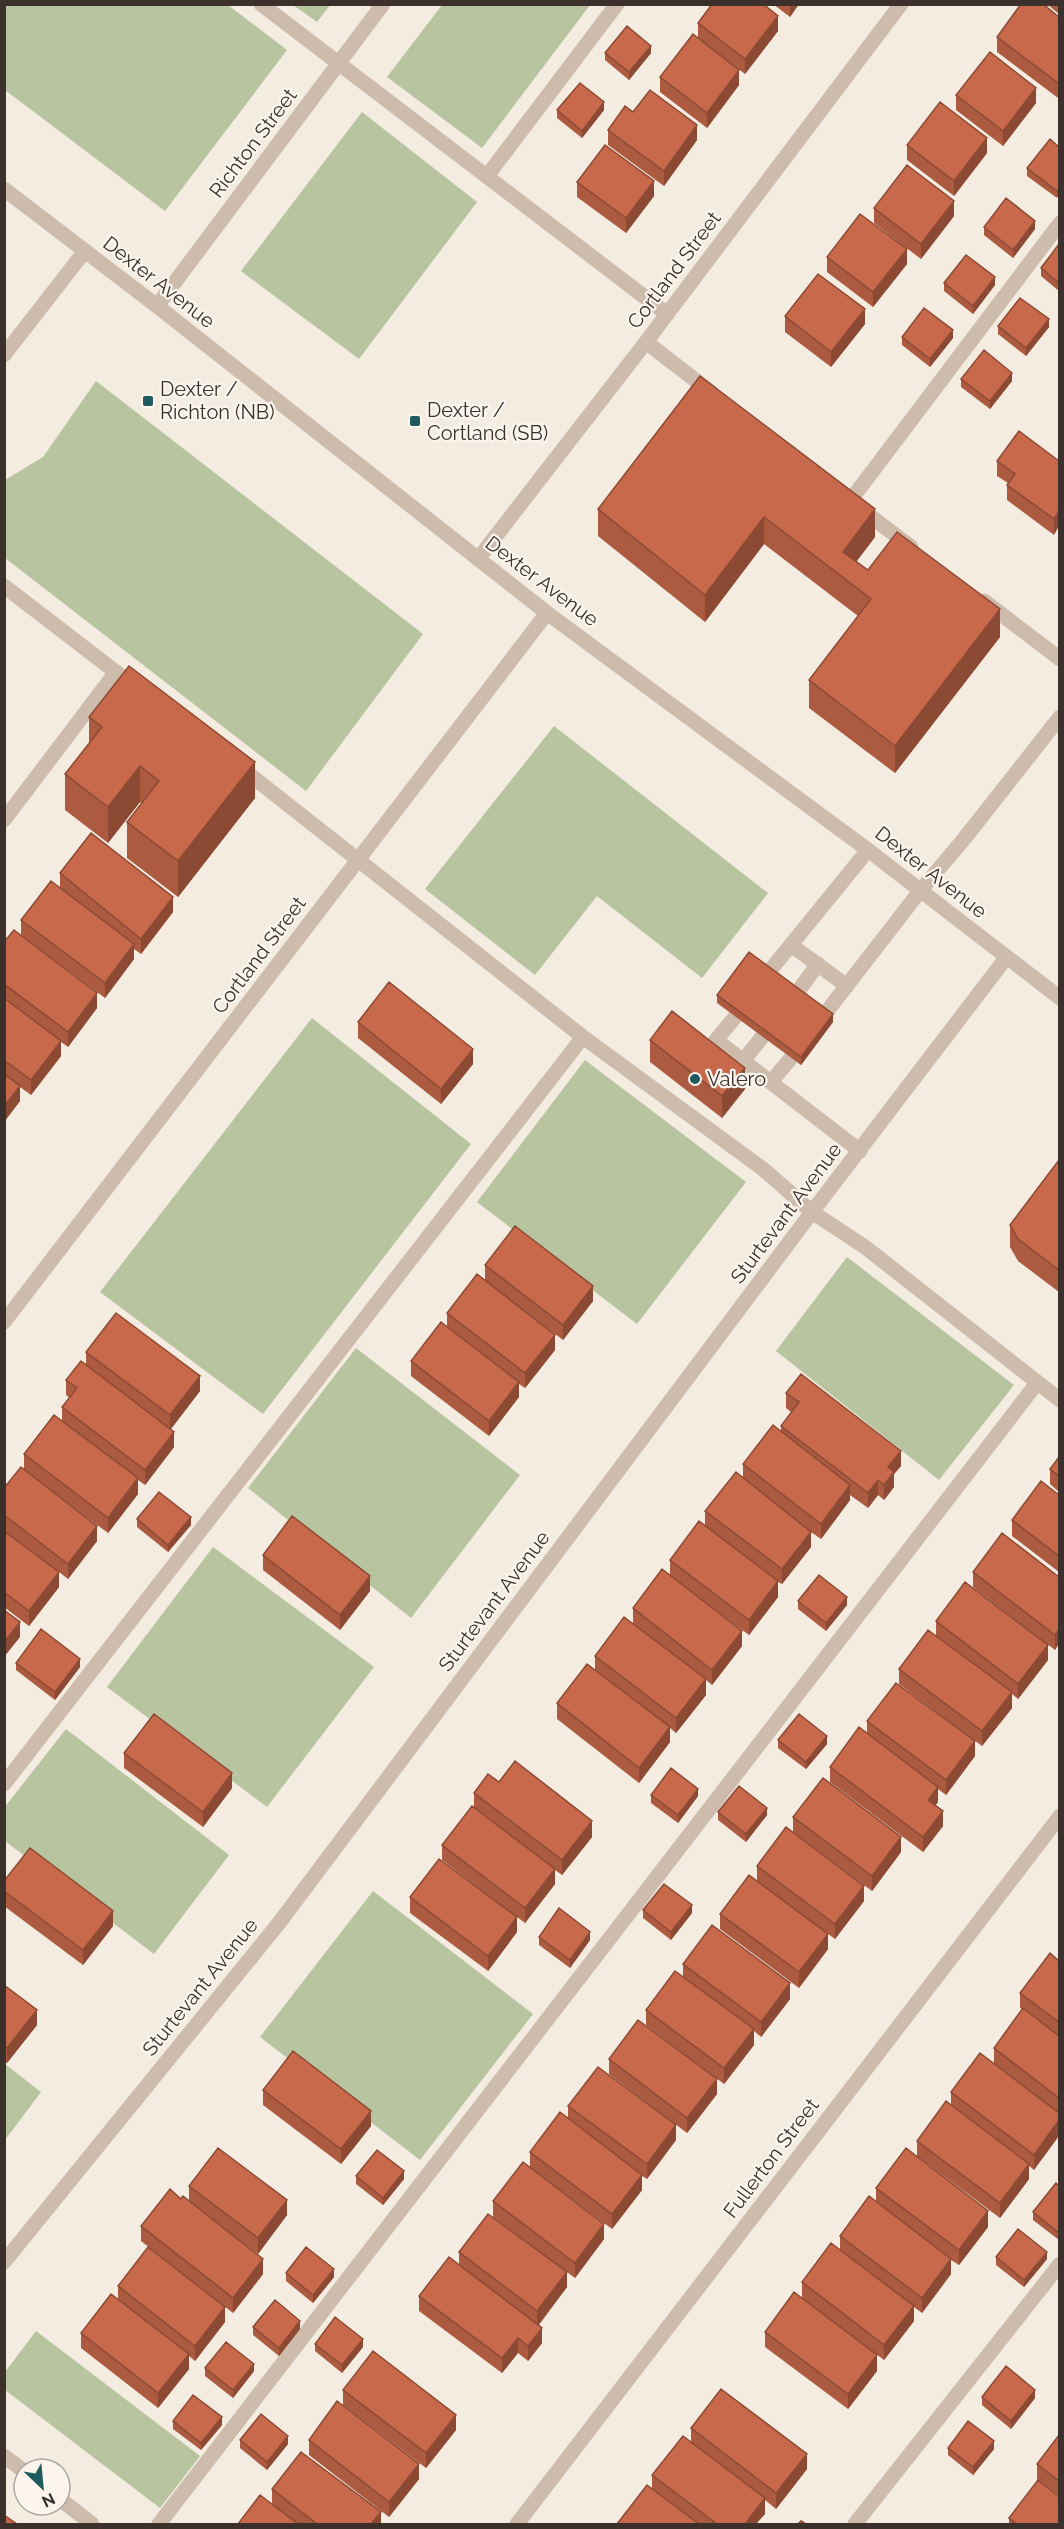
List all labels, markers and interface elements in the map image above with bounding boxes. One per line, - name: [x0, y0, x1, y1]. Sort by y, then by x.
- street label: Richton Street: [204, 83, 302, 202]
- street label: Cortland Street: [622, 207, 726, 333]
- street label: Dexter Avenue: [98, 231, 220, 333]
- place label: Dexter / Richton (NB): [160, 377, 275, 424]
- marker: Dexter / Richton (NB): [141, 394, 155, 408]
- place label: Dexter / Cortland (SB): [427, 398, 548, 445]
- marker: Dexter / Cortland (SB): [408, 414, 422, 428]
- street label: Dexter Avenue: [481, 531, 603, 631]
- street label: Dexter Avenue: [870, 821, 992, 923]
- street label: Cortland Street: [207, 892, 311, 1018]
- place label: Valero: [707, 1067, 766, 1091]
- marker: Valero: [688, 1072, 702, 1086]
- street label: Sturtevant Avenue: [725, 1138, 847, 1288]
- street label: Sturtevant Avenue: [433, 1526, 555, 1676]
- street label: Sturtevant Avenue: [137, 1913, 263, 2061]
- street label: Fullerton Street: [718, 2093, 824, 2222]
- north arrow: [12, 2457, 72, 2517]
- text: N: [39, 2489, 58, 2511]

